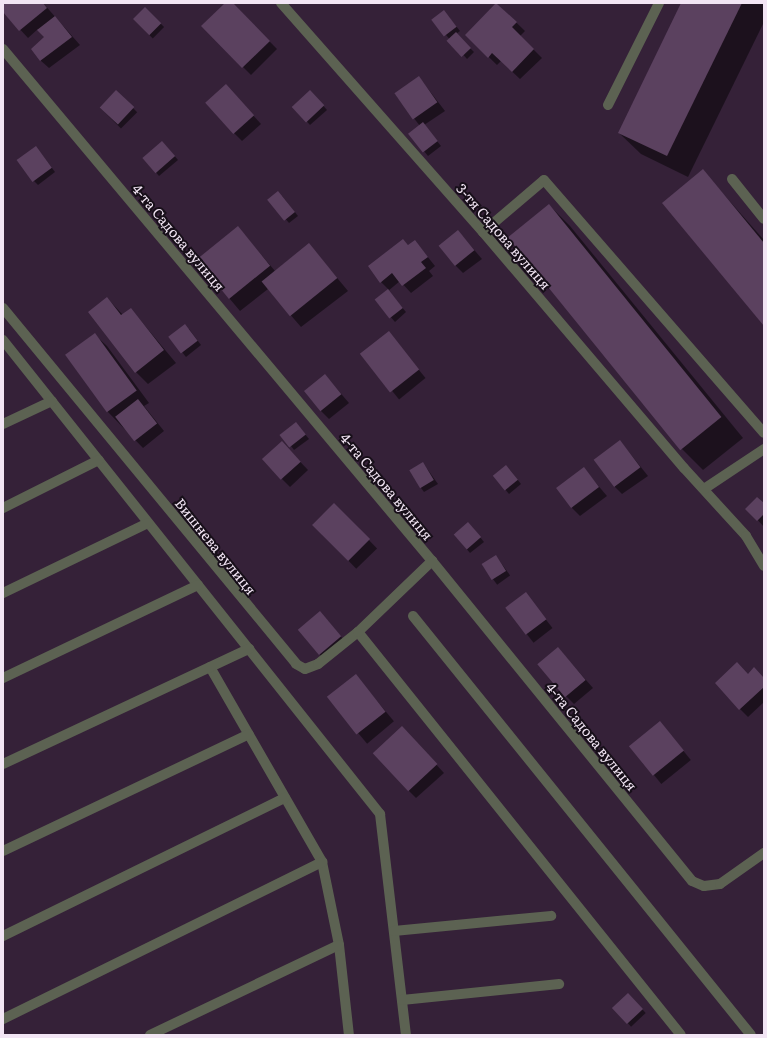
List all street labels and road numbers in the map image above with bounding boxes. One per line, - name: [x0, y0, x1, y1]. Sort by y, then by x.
- street label: 3-тя Садова вулиця: [453, 179, 555, 293]
- street label: 4-та Садова вулиця: [129, 180, 229, 294]
- street label: 4-та Садова вулиця: [337, 429, 437, 543]
- street label: Вишнева вулиця: [172, 495, 260, 597]
- street label: 4-та Садова вулиця: [543, 678, 641, 794]

